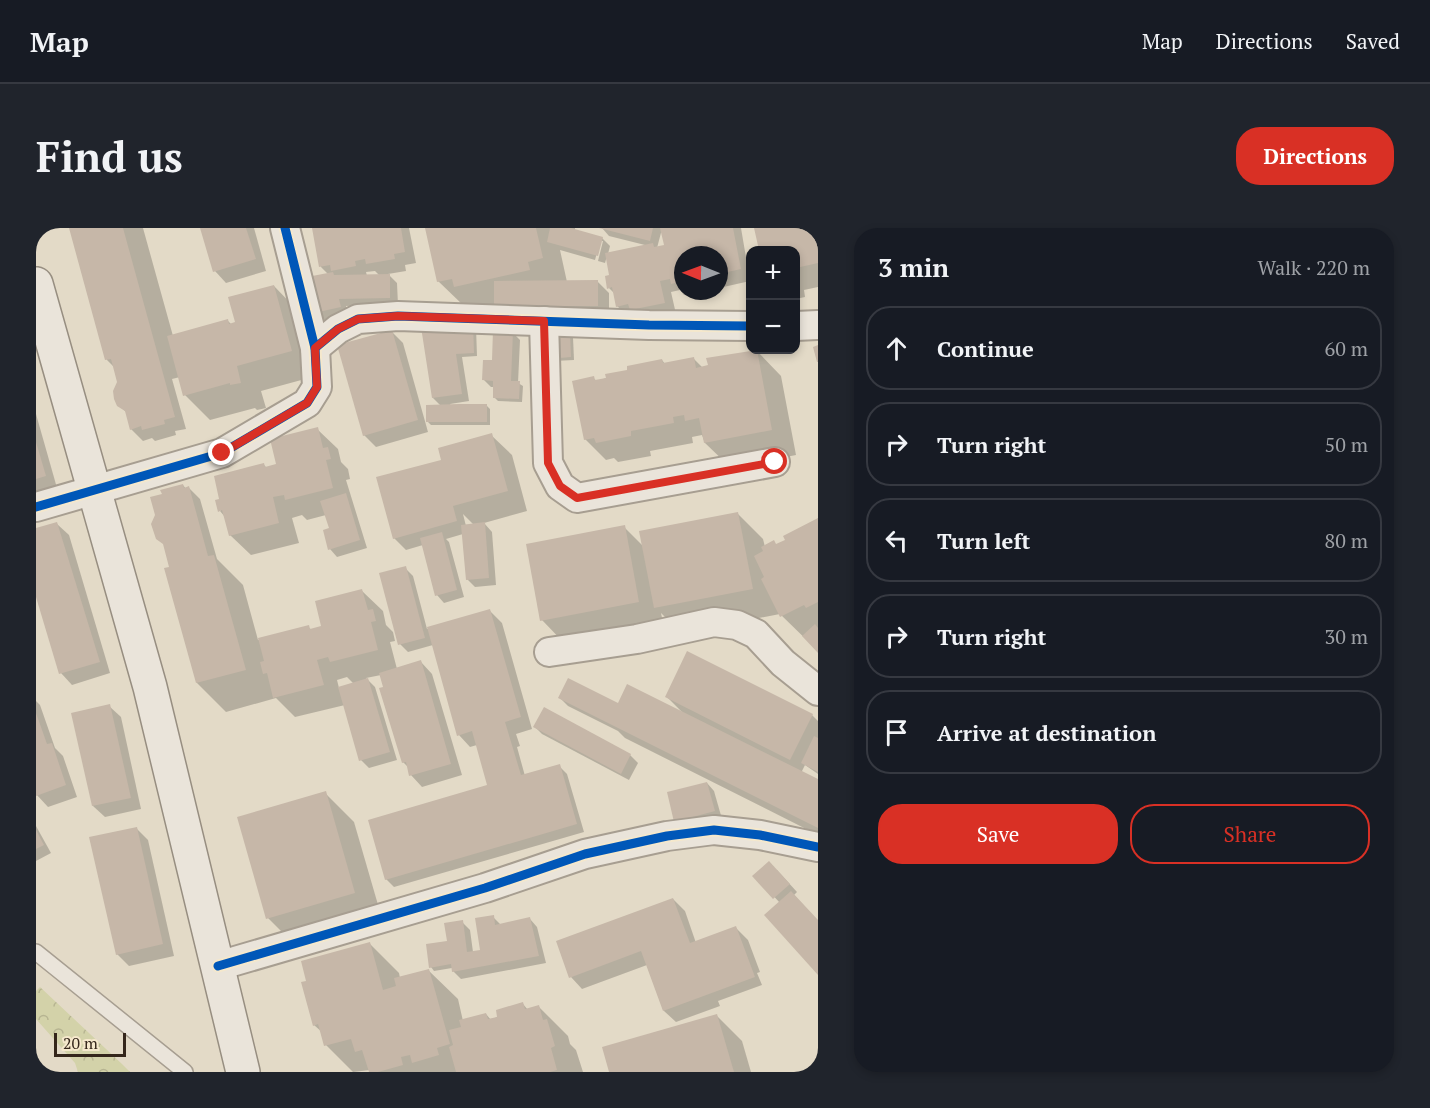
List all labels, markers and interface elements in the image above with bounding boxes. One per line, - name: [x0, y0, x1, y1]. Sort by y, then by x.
- text: Map: [30, 23, 89, 60]
- text: Map: [1142, 27, 1183, 55]
- text: Directions: [1216, 27, 1313, 55]
- text: Saved: [1346, 27, 1400, 55]
- button: Directions: [1236, 127, 1394, 185]
- text: Find us: [36, 128, 183, 184]
- north arrow: [674, 246, 728, 300]
- map controls: [746, 246, 800, 354]
- button: +: [746, 246, 800, 300]
- text: 3 min: [878, 250, 949, 284]
- text: Walk · 220 m: [1258, 254, 1370, 281]
- button: −: [746, 300, 800, 354]
- icon: ahead: [880, 332, 913, 365]
- text: Continue: [937, 334, 1034, 363]
- text: 60 m: [1325, 335, 1368, 362]
- icon: right: [880, 428, 913, 461]
- text: Turn right: [937, 430, 1046, 459]
- text: 50 m: [1325, 431, 1368, 458]
- route end: [208, 439, 234, 465]
- route start: [761, 448, 787, 474]
- icon: left: [880, 524, 913, 557]
- text: Turn left: [937, 526, 1030, 555]
- text: 80 m: [1325, 527, 1368, 554]
- icon: right: [880, 620, 913, 653]
- text: Turn right: [937, 622, 1046, 651]
- text: 30 m: [1325, 623, 1368, 650]
- icon: arrive: [880, 716, 913, 749]
- text: Arrive at destination: [937, 718, 1156, 747]
- button: Save: [878, 804, 1118, 864]
- button: Share: [1130, 804, 1370, 864]
- scale bar: [54, 1030, 126, 1058]
- text: 20 m: [63, 1032, 98, 1054]

